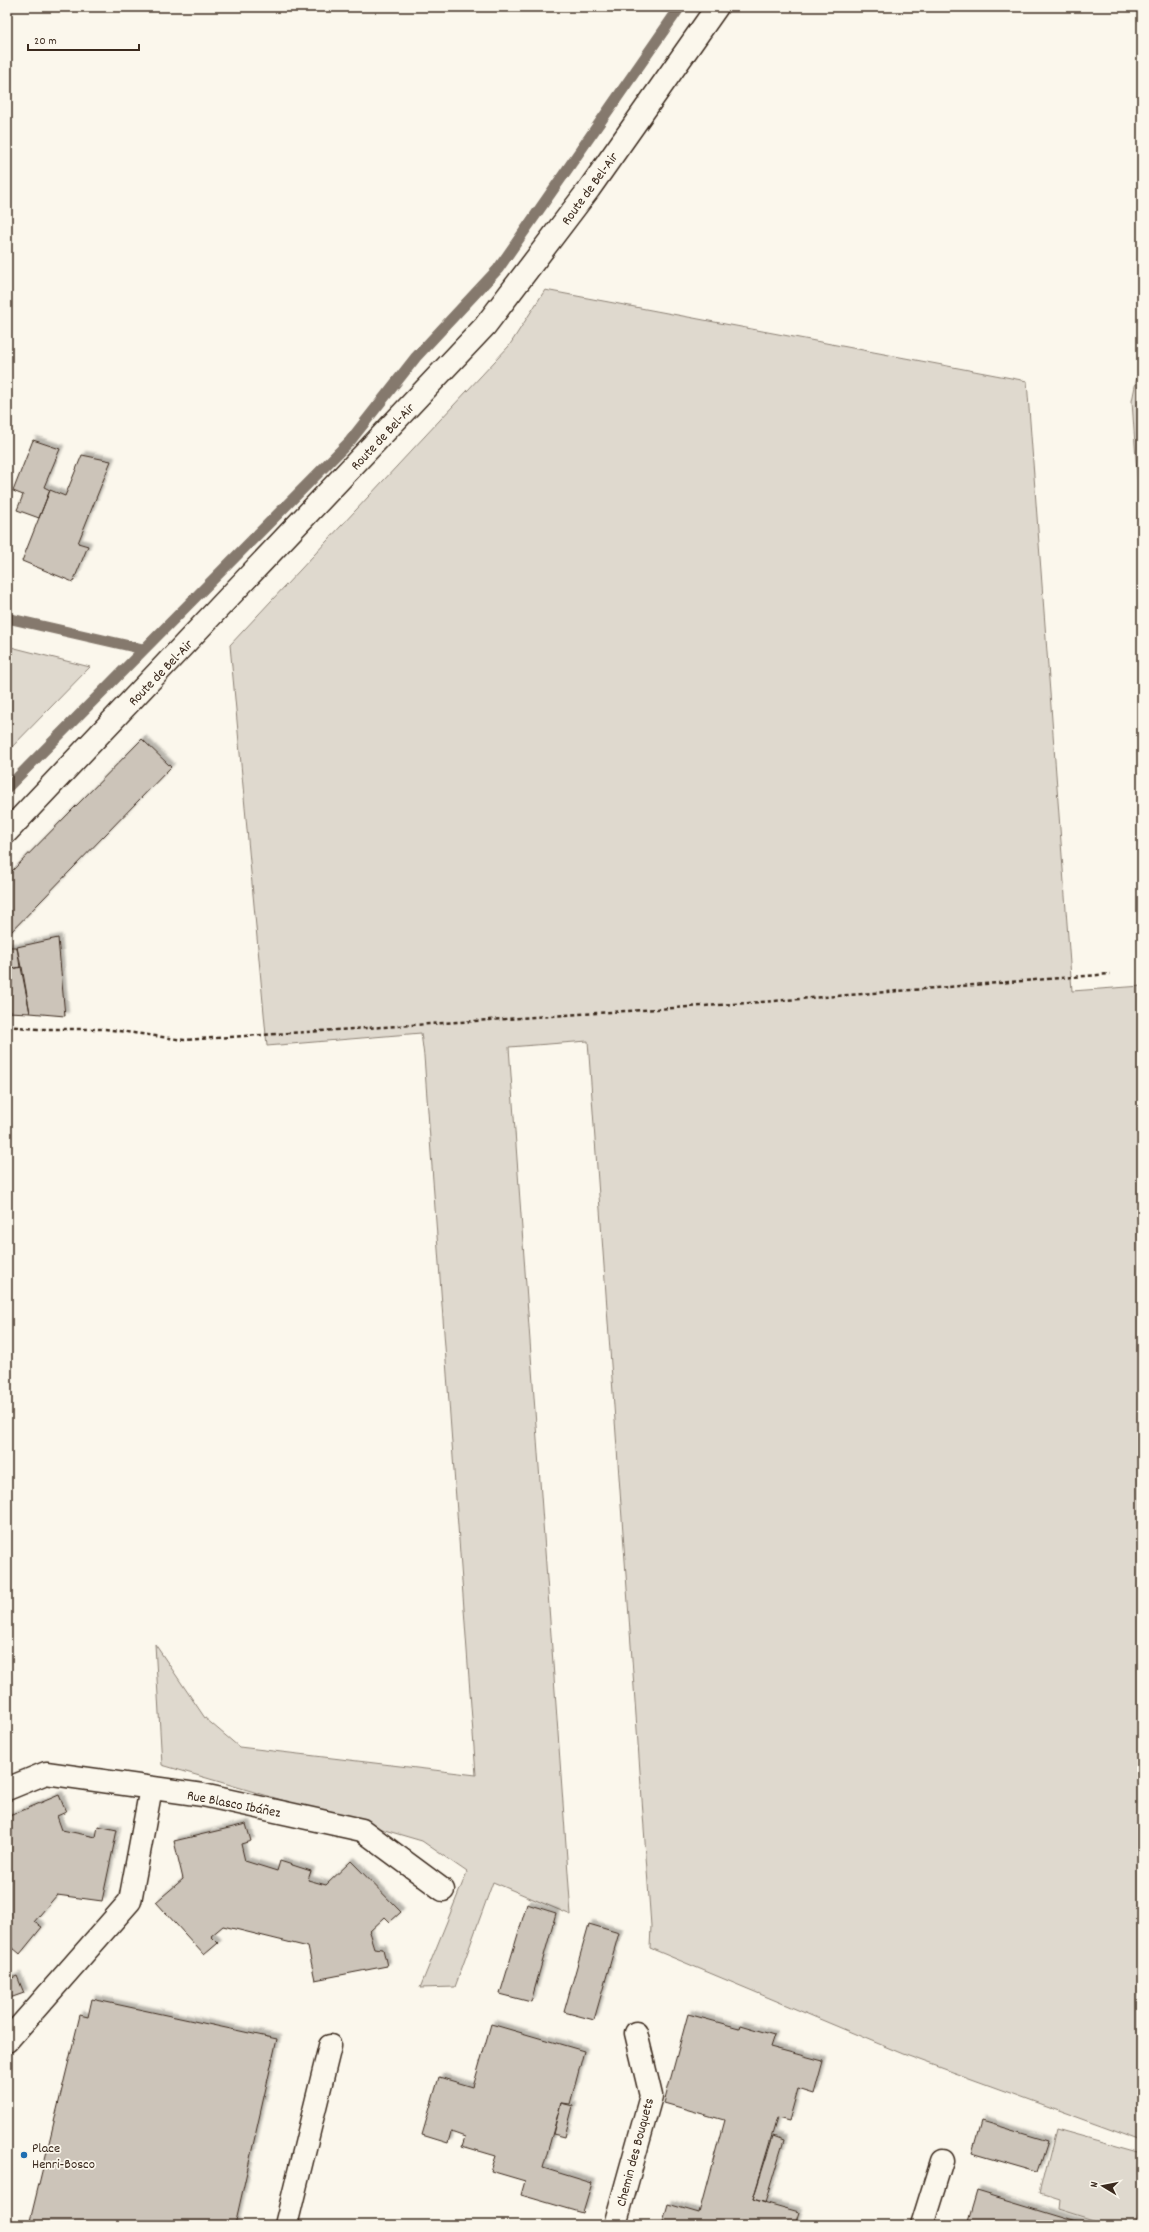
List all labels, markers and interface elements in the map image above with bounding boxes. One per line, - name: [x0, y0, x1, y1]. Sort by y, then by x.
- scale bar: [28, 26, 139, 52]
- text: 20 m: [34, 33, 57, 50]
- street label: Route de Bel-Air: [557, 148, 624, 230]
- street label: Route de Bel-Air: [347, 399, 421, 476]
- street label: Route de Bel-Air: [124, 635, 199, 711]
- street label: Rue Blasco Ibáñez: [185, 1786, 283, 1824]
- street label: Chemin des Bouquets: [612, 2096, 660, 2209]
- place label: Place Henri-Bosco: [32, 2139, 95, 2175]
- marker: Place Henri-Bosco: [19, 2150, 29, 2160]
- north arrow: [1083, 2166, 1123, 2206]
- text: N: [1087, 2180, 1104, 2189]

